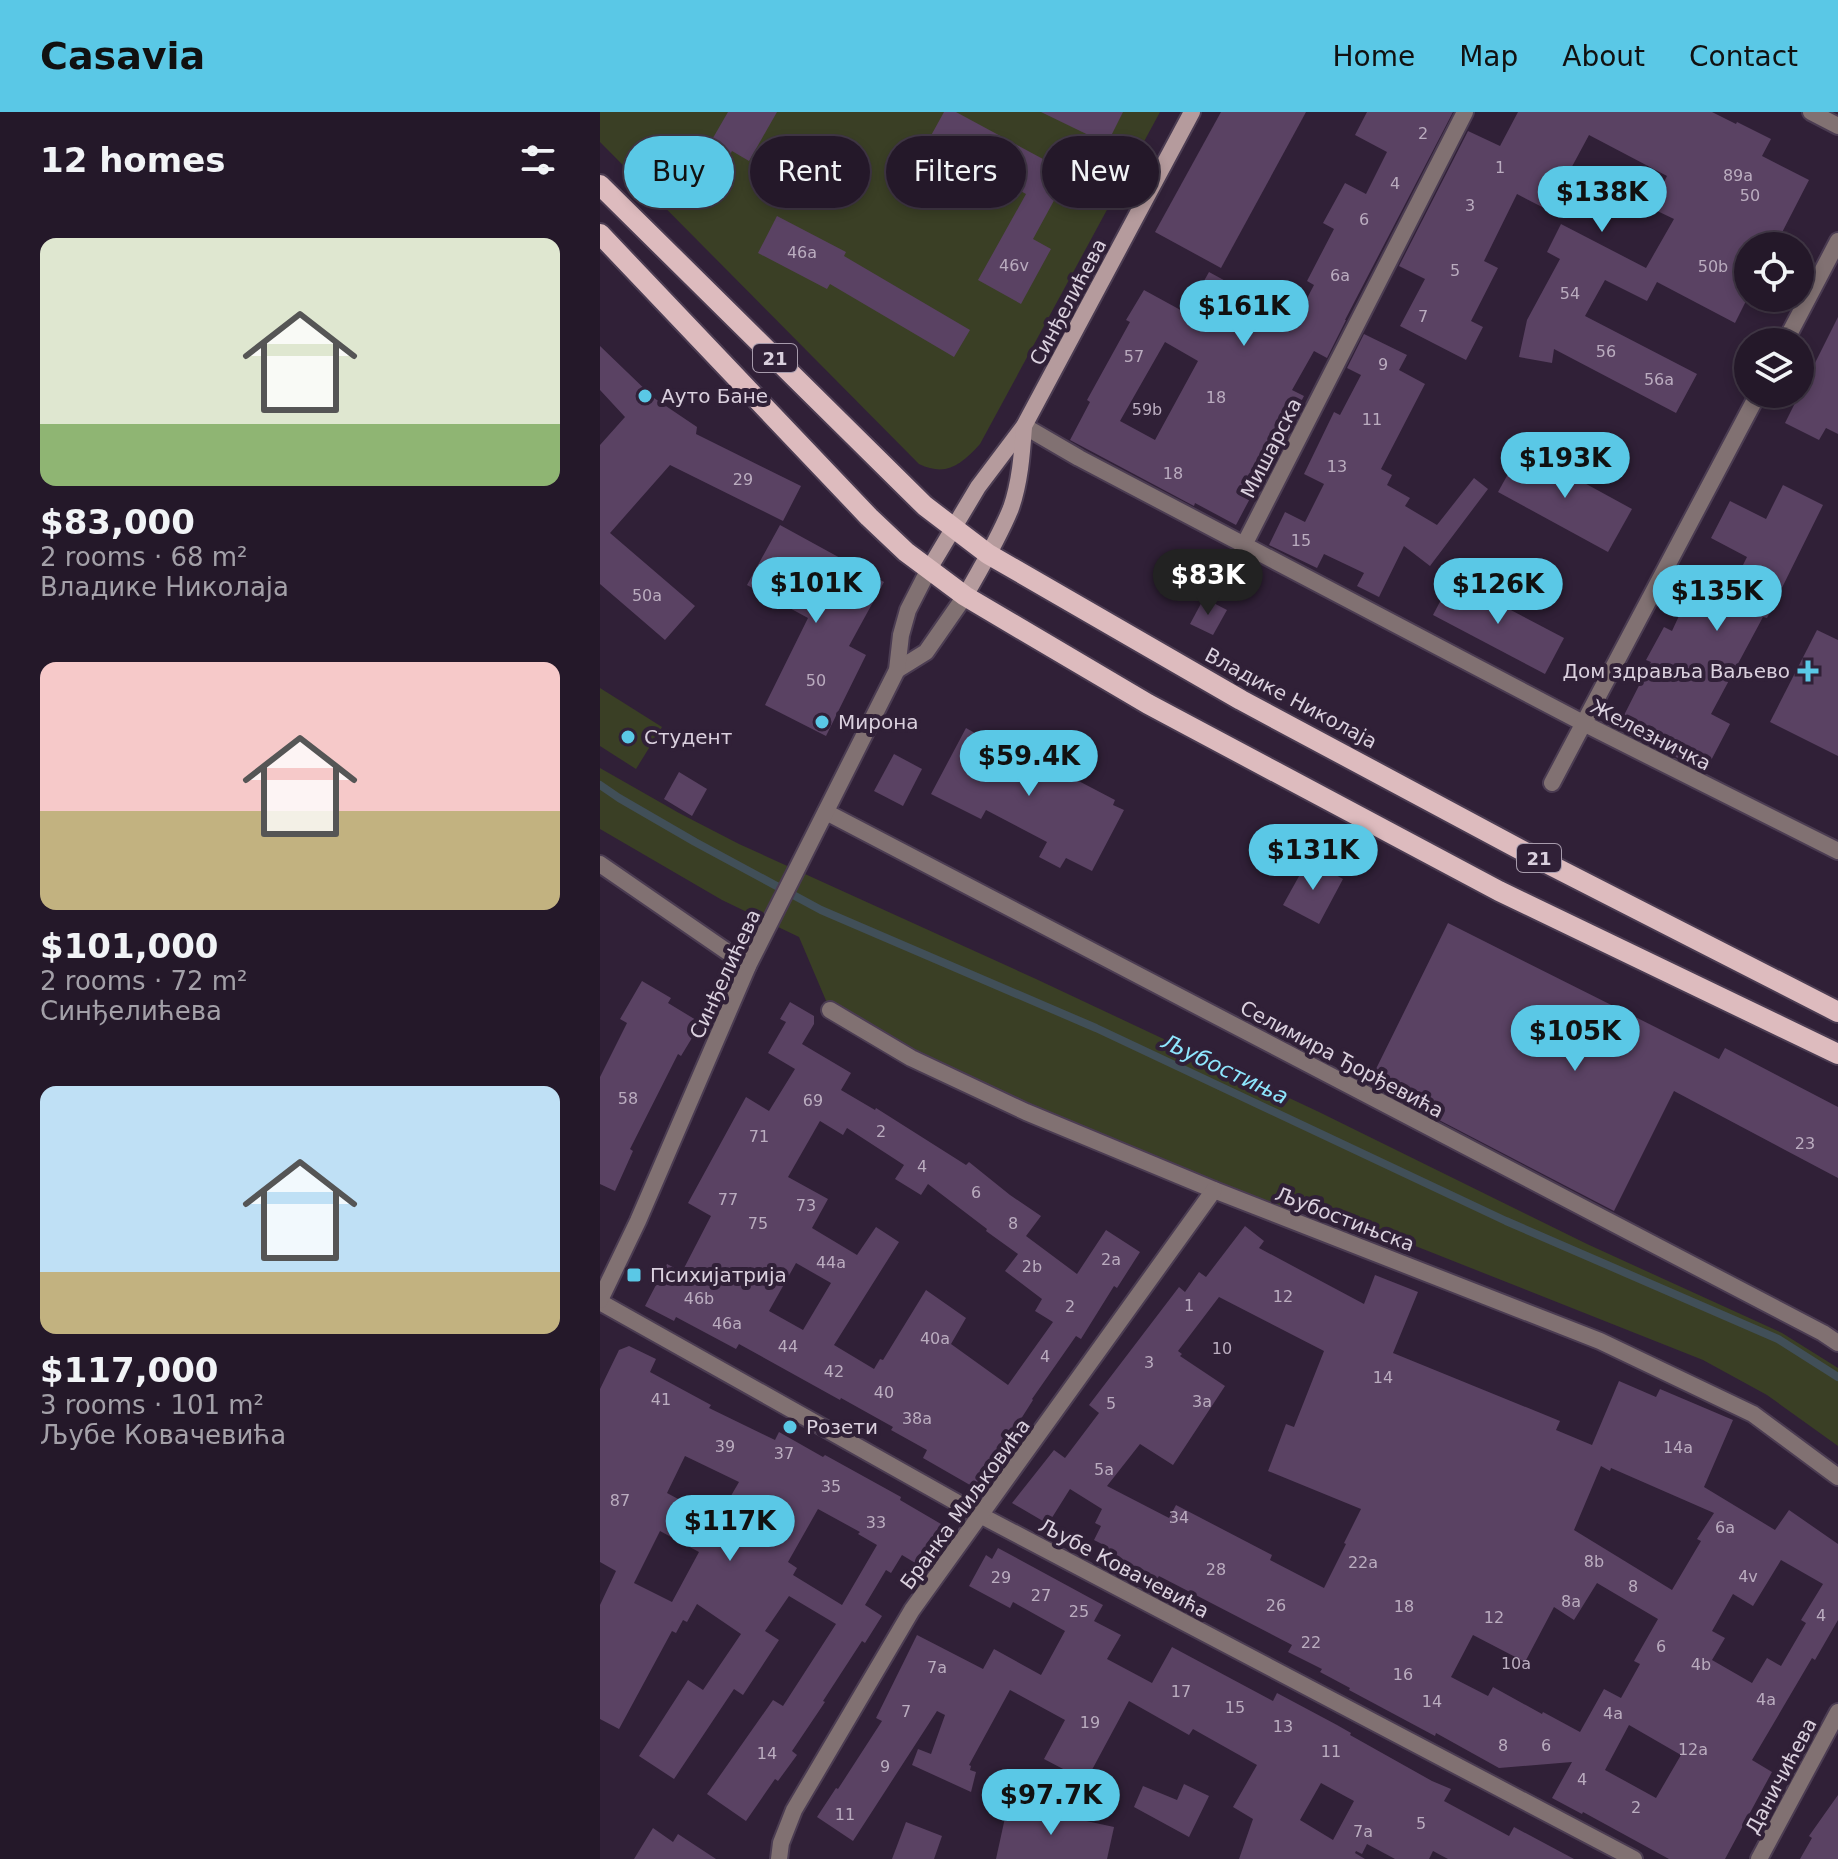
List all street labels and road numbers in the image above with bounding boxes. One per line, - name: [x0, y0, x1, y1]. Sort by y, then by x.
- street label: Синђелићева: [1025, 235, 1111, 369]
- road number: 21: [753, 344, 797, 372]
- street label: Мишарска: [1236, 394, 1306, 502]
- street label: Владике Николаја: [1201, 642, 1381, 754]
- street label: Железничка: [1587, 694, 1715, 776]
- road number: 21: [1517, 844, 1561, 872]
- street label: Синђелићева: [685, 905, 765, 1043]
- street label: Селимира Ђорђевића: [1236, 995, 1448, 1123]
- street label: Љубостињска: [1272, 1181, 1418, 1257]
- street label: Бранка Миљковића: [895, 1414, 1035, 1594]
- street label: Љубе Ковачевића: [1035, 1513, 1213, 1623]
- street label: Даничићева: [1740, 1714, 1822, 1838]

